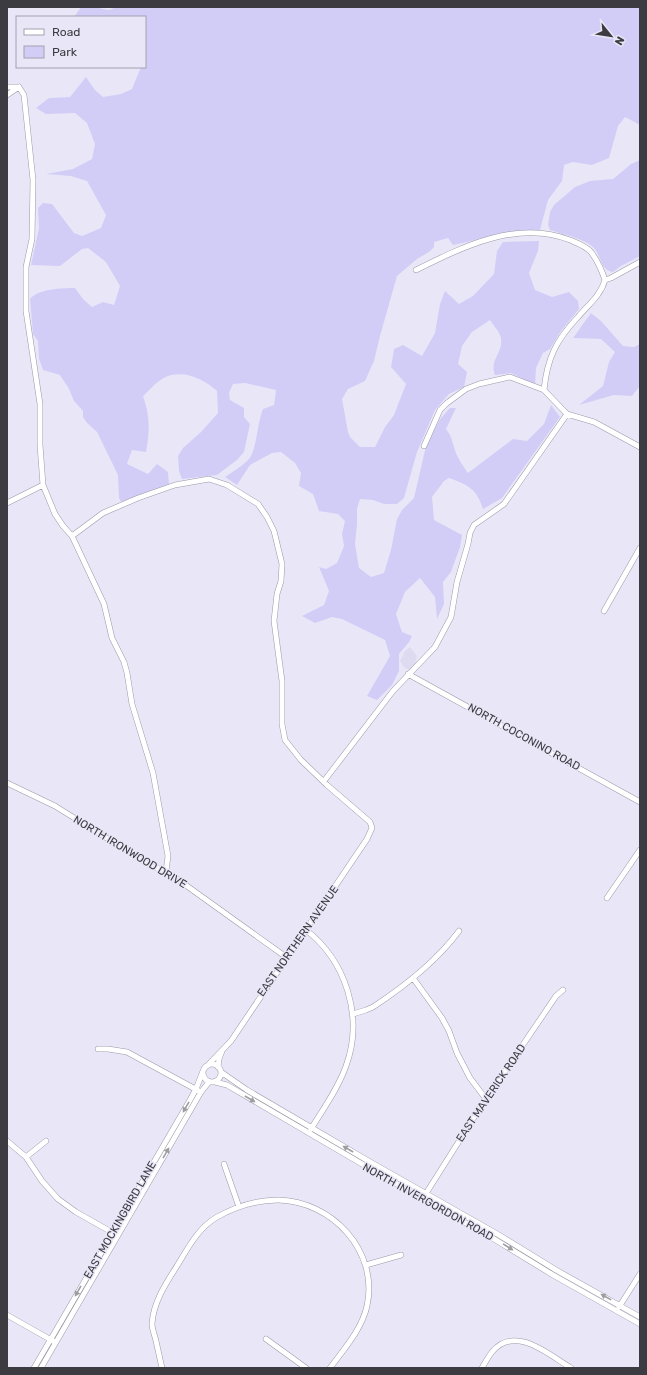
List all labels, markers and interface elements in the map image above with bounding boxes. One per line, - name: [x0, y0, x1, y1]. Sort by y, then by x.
- legend: [16, 16, 146, 68]
- north arrow: [591, 16, 631, 56]
- text: Road: [52, 25, 80, 39]
- text: N: [612, 34, 627, 47]
- text: Park: [52, 45, 78, 59]
- street label: NORTH COCONINO ROAD: [466, 701, 582, 773]
- street label: NORTH IRONWOOD DRIVE: [71, 813, 189, 891]
- street label: EAST NORTHERN AVENUE: [255, 883, 342, 999]
- street label: EAST MAVERICK ROAD: [453, 1042, 529, 1144]
- one-way arrow: [244, 1095, 256, 1102]
- one-way arrow: [183, 1101, 190, 1112]
- one-way arrow: [342, 1146, 354, 1153]
- one-way arrow: [163, 1147, 170, 1159]
- street label: EAST MOCKINGBIRD LANE: [81, 1159, 159, 1281]
- street label: NORTH INVERGORDON ROAD: [360, 1160, 496, 1244]
- one-way arrow: [502, 1244, 514, 1251]
- one-way arrow: [75, 1285, 82, 1297]
- one-way arrow: [600, 1294, 612, 1301]

